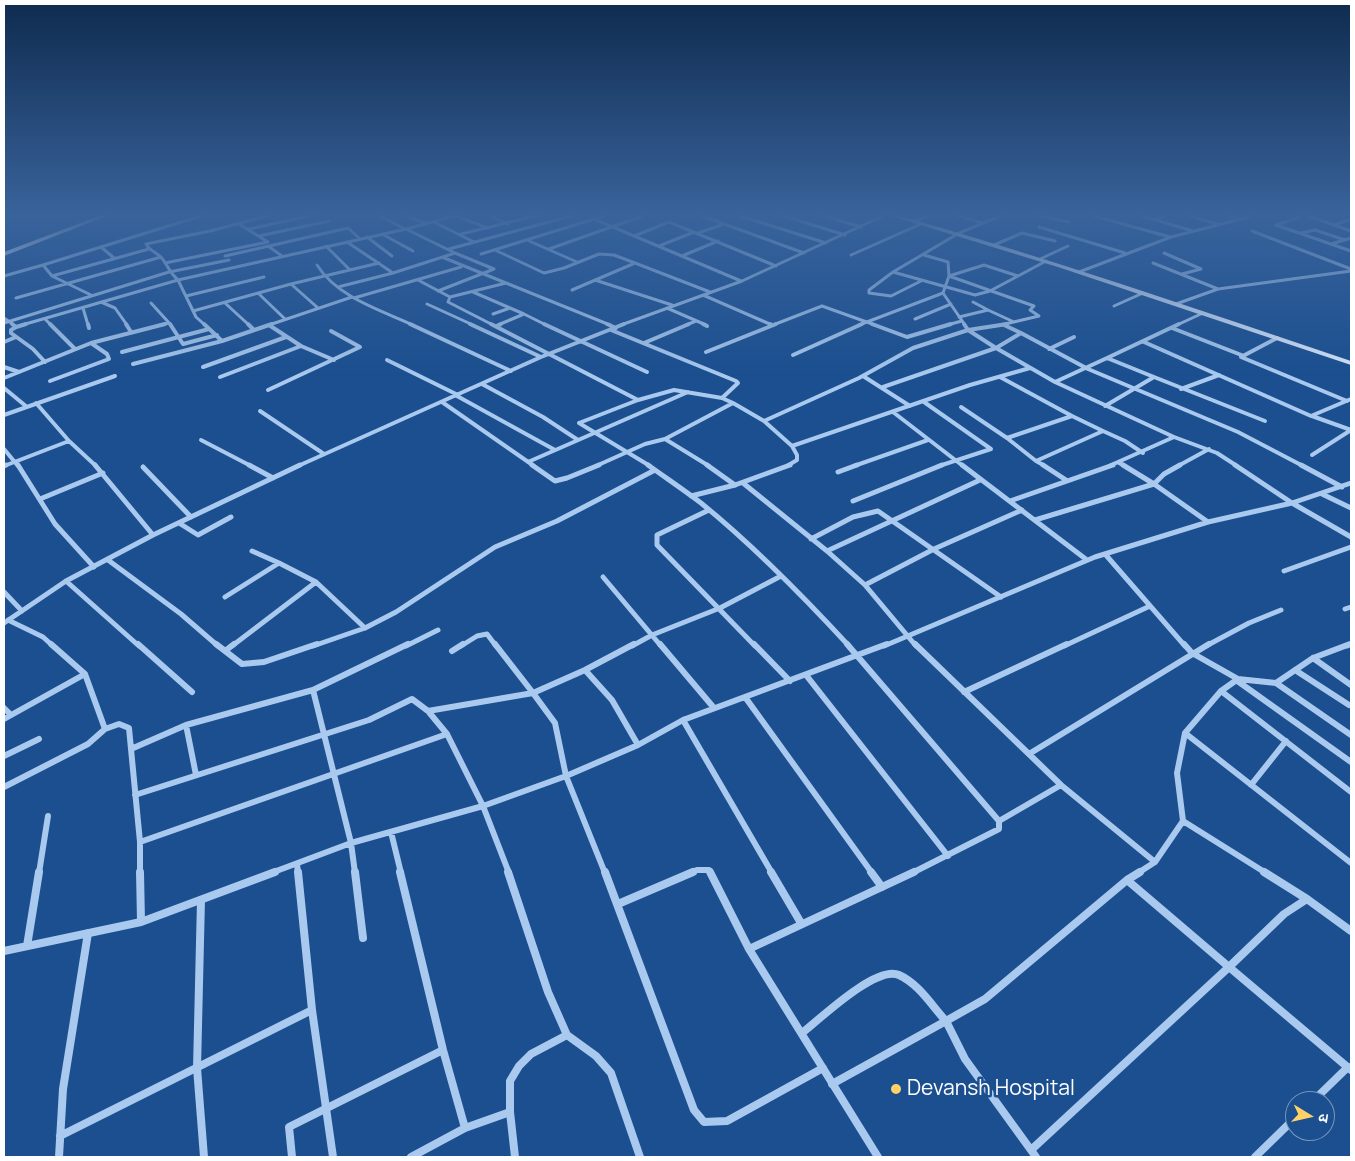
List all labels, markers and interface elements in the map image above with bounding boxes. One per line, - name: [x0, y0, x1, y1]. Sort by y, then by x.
- place label: Devansh Hospital: [907, 1076, 1075, 1102]
- marker: Devansh Hospital: [889, 1082, 903, 1096]
- north arrow: [1285, 1091, 1335, 1141]
- text: उ: [1314, 1113, 1334, 1124]

